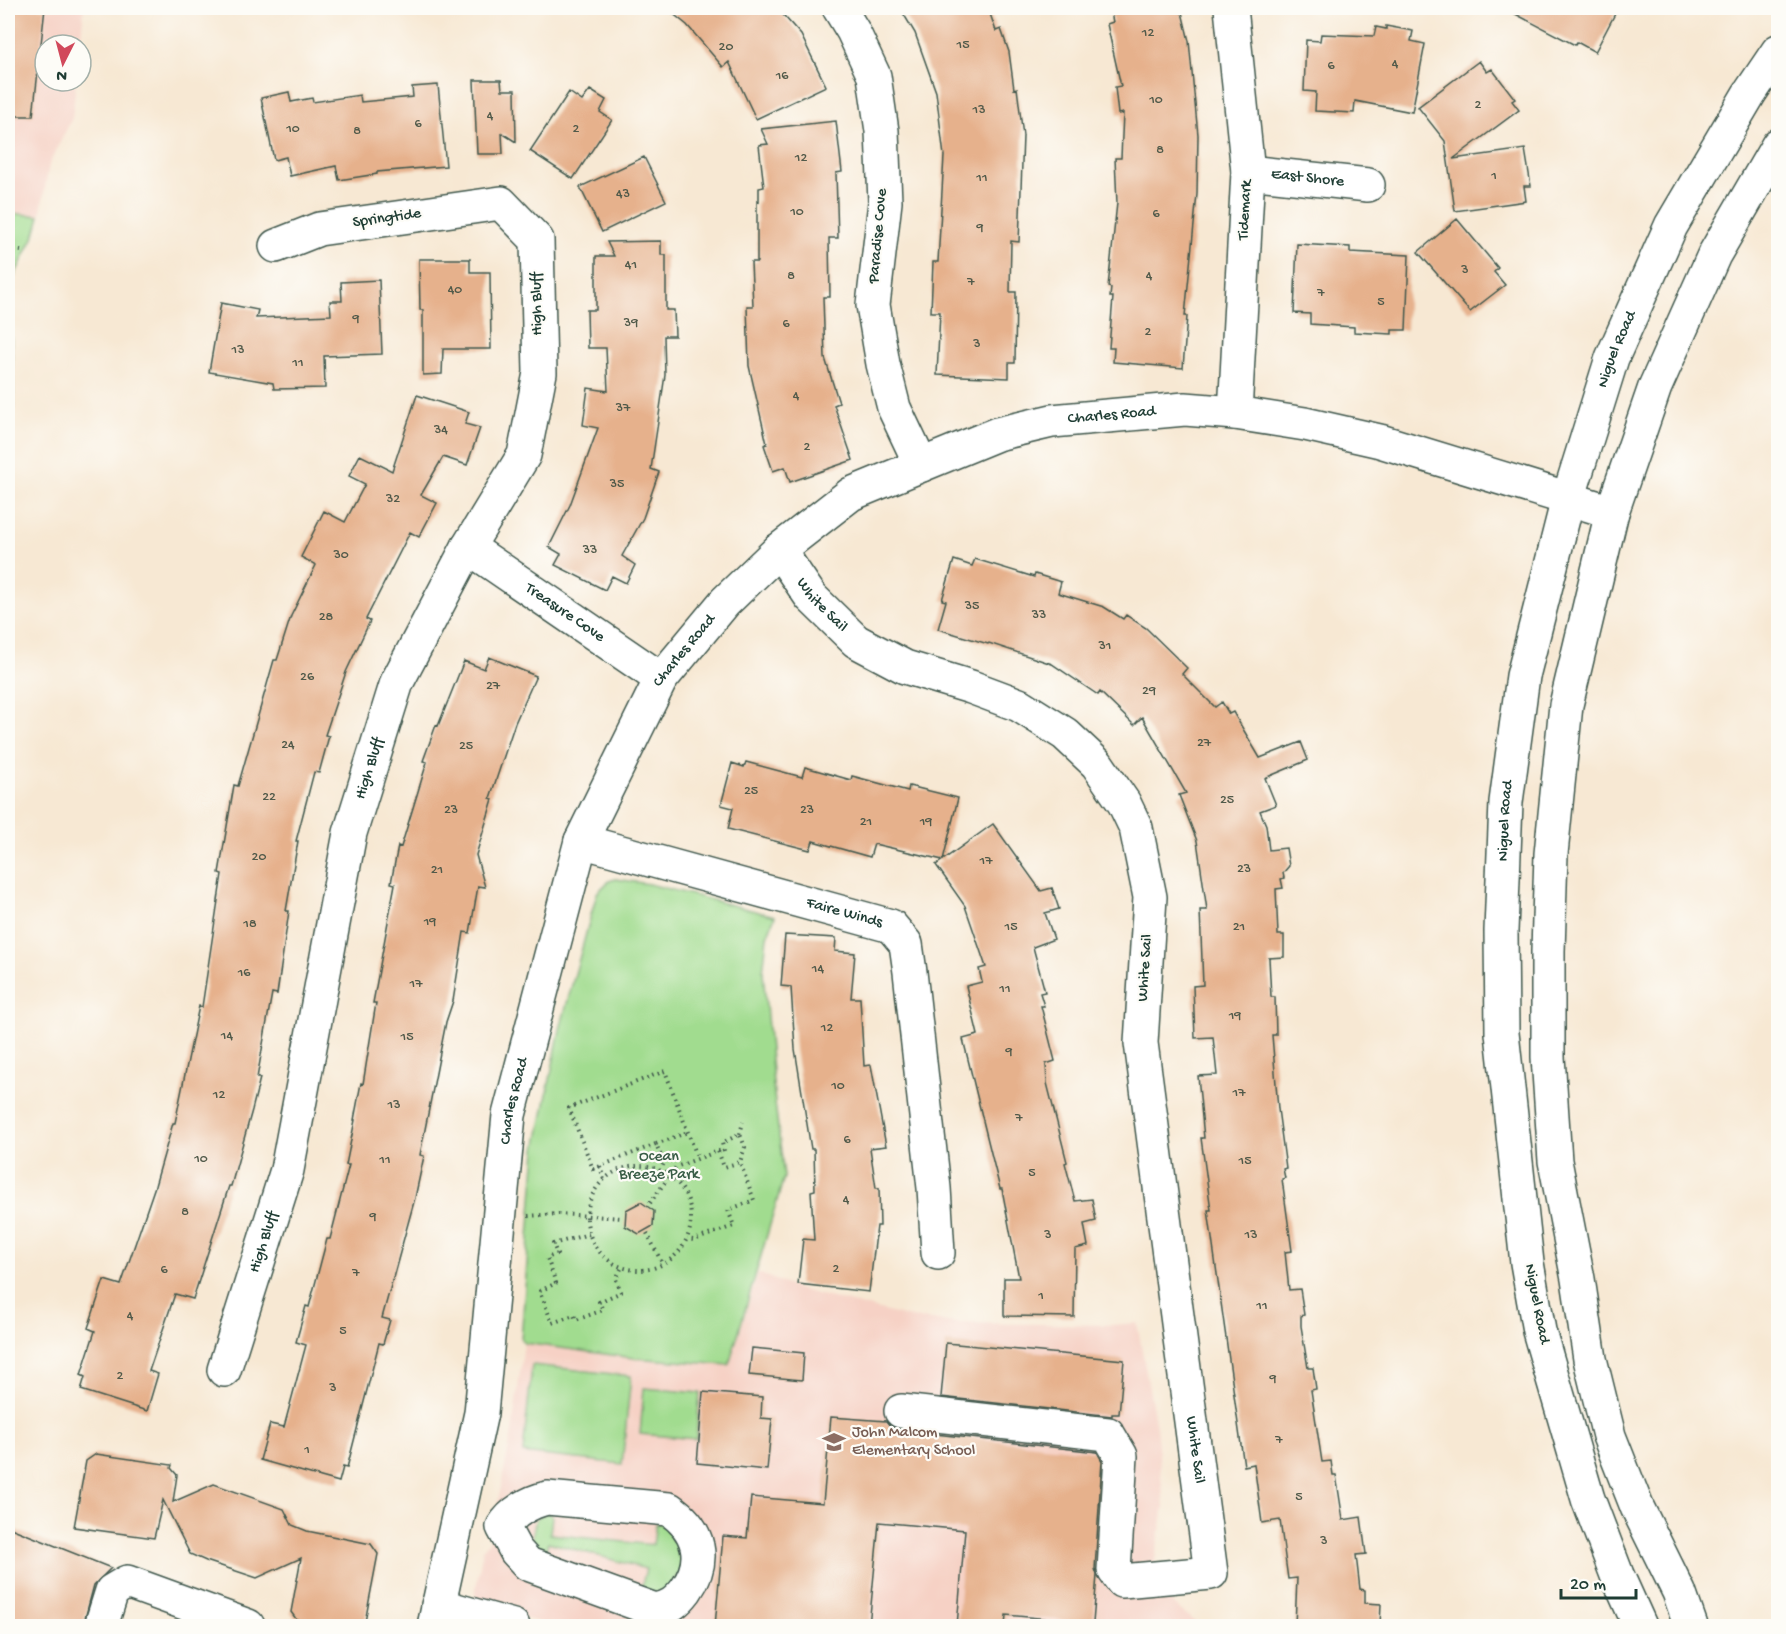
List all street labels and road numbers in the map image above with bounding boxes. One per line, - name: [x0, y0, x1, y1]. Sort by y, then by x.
- street label: East Shore: [1270, 165, 1346, 192]
- street label: Tidemark: [1235, 178, 1257, 242]
- street label: Paradise Cove: [865, 187, 893, 285]
- street label: Springtide: [352, 205, 423, 233]
- street label: High Bluff: [528, 271, 548, 336]
- street label: Niguel Road: [1594, 307, 1642, 390]
- street label: Charles Road: [1067, 402, 1158, 429]
- street label: White Sail: [792, 575, 851, 637]
- street label: Treasure Cove: [520, 579, 609, 647]
- street label: Charles Road: [649, 610, 721, 690]
- street label: High Bluff: [352, 735, 389, 802]
- street label: Niguel Road: [1494, 778, 1519, 862]
- street label: Faire Winds: [803, 893, 886, 933]
- street label: White Sail: [1134, 934, 1158, 1002]
- street label: Charles Road: [497, 1054, 534, 1145]
- street label: High Bluff: [246, 1208, 283, 1275]
- street label: Niguel Road: [1519, 1262, 1553, 1347]
- street label: White Sail: [1181, 1415, 1209, 1485]

